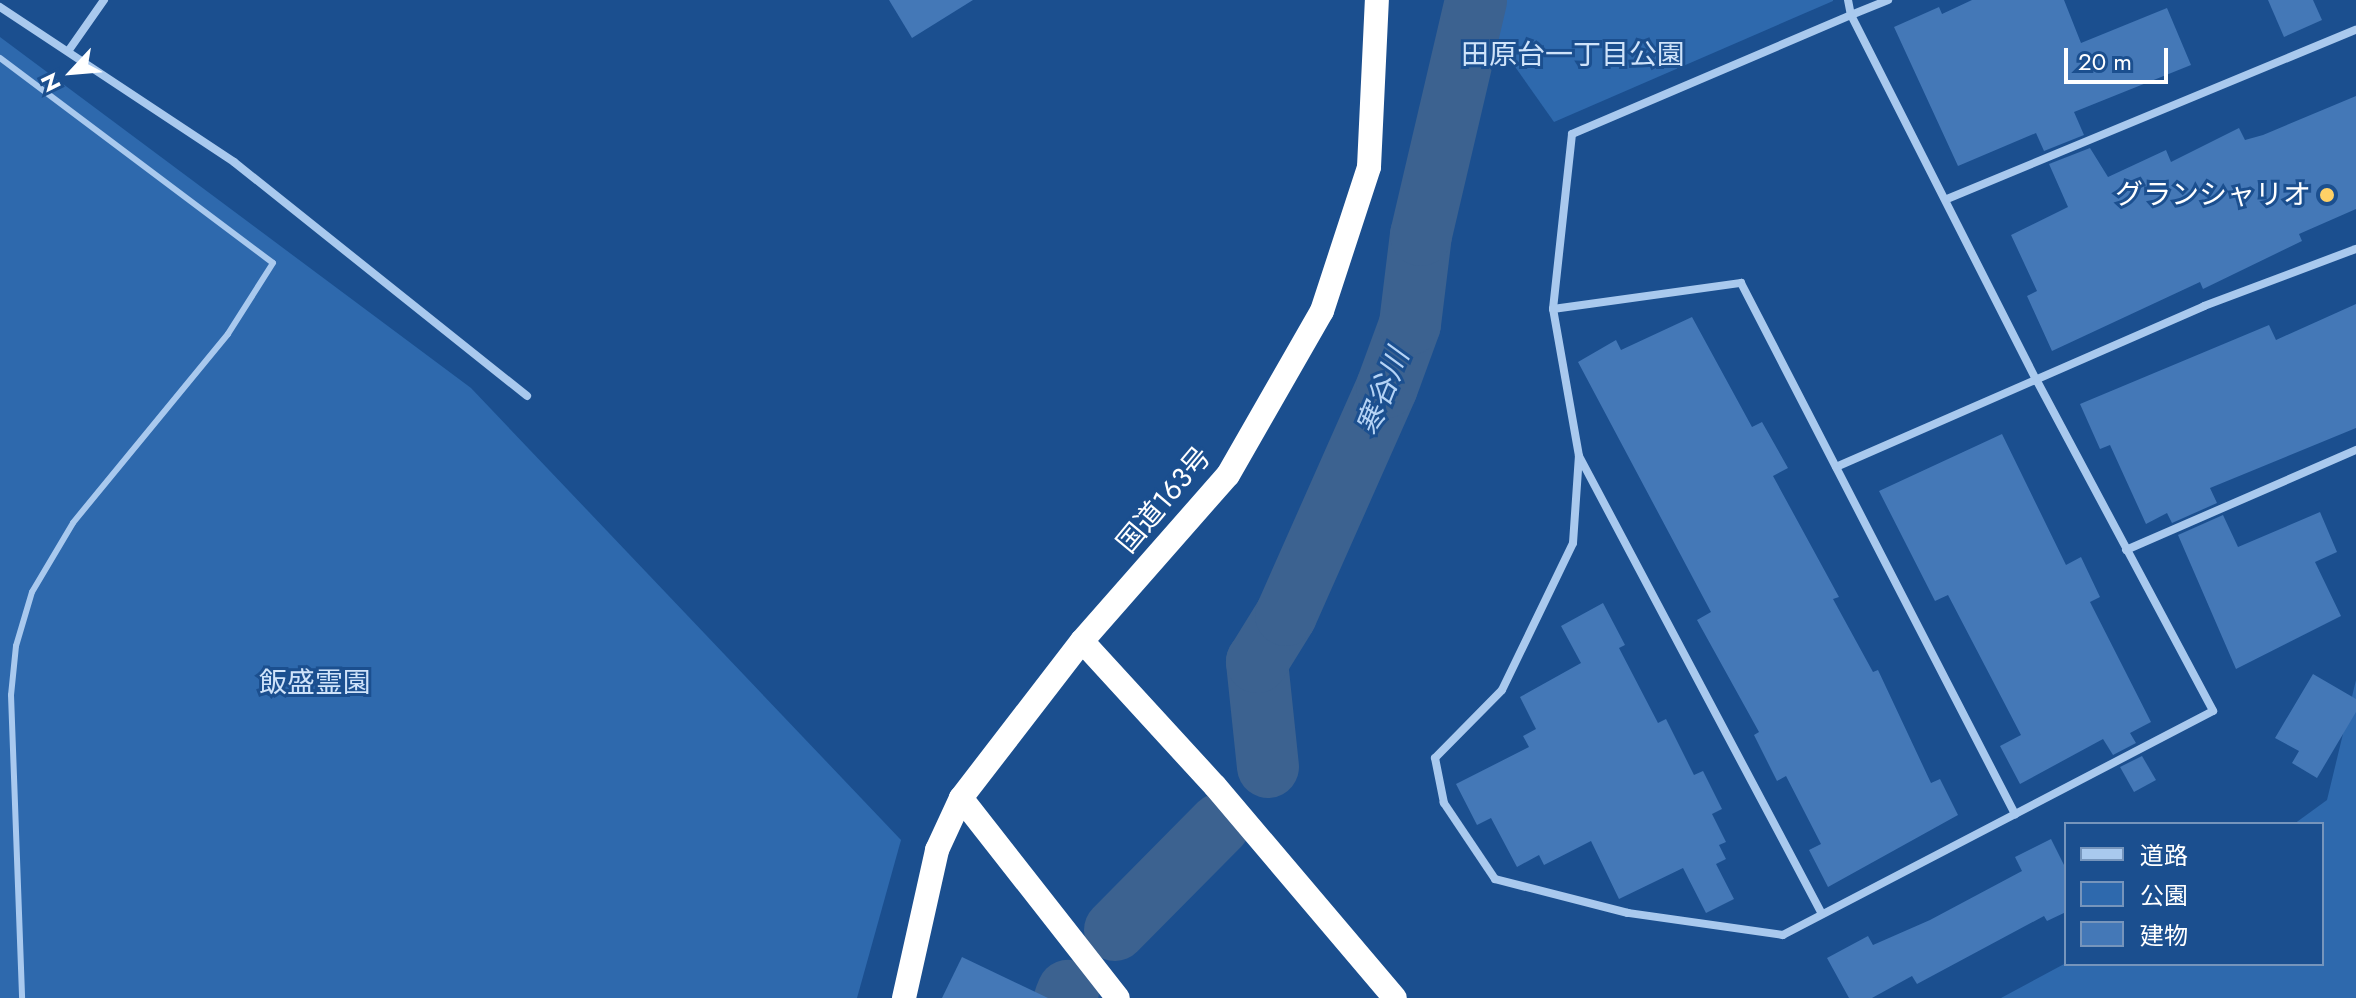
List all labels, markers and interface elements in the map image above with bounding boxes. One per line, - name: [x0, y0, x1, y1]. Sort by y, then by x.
- north arrow: [32, 32, 112, 112]
- scale bar: [2068, 32, 2172, 82]
- park label: 田原台一丁目公園: [1461, 38, 1685, 72]
- text: 20 m: [2078, 44, 2132, 79]
- text: N: [32, 68, 69, 97]
- place label: グランシャリオ: [2115, 178, 2311, 212]
- marker: グランシャリオ: [2318, 186, 2336, 204]
- water label: 寒谷川: [1349, 344, 1417, 440]
- street label: 国道163号: [1110, 440, 1218, 560]
- park label: 飯盛霊園: [259, 666, 371, 700]
- legend: [2064, 822, 2324, 966]
- text: 道路: [2140, 838, 2188, 873]
- text: 公園: [2140, 878, 2188, 913]
- text: 建物: [2140, 918, 2188, 953]

